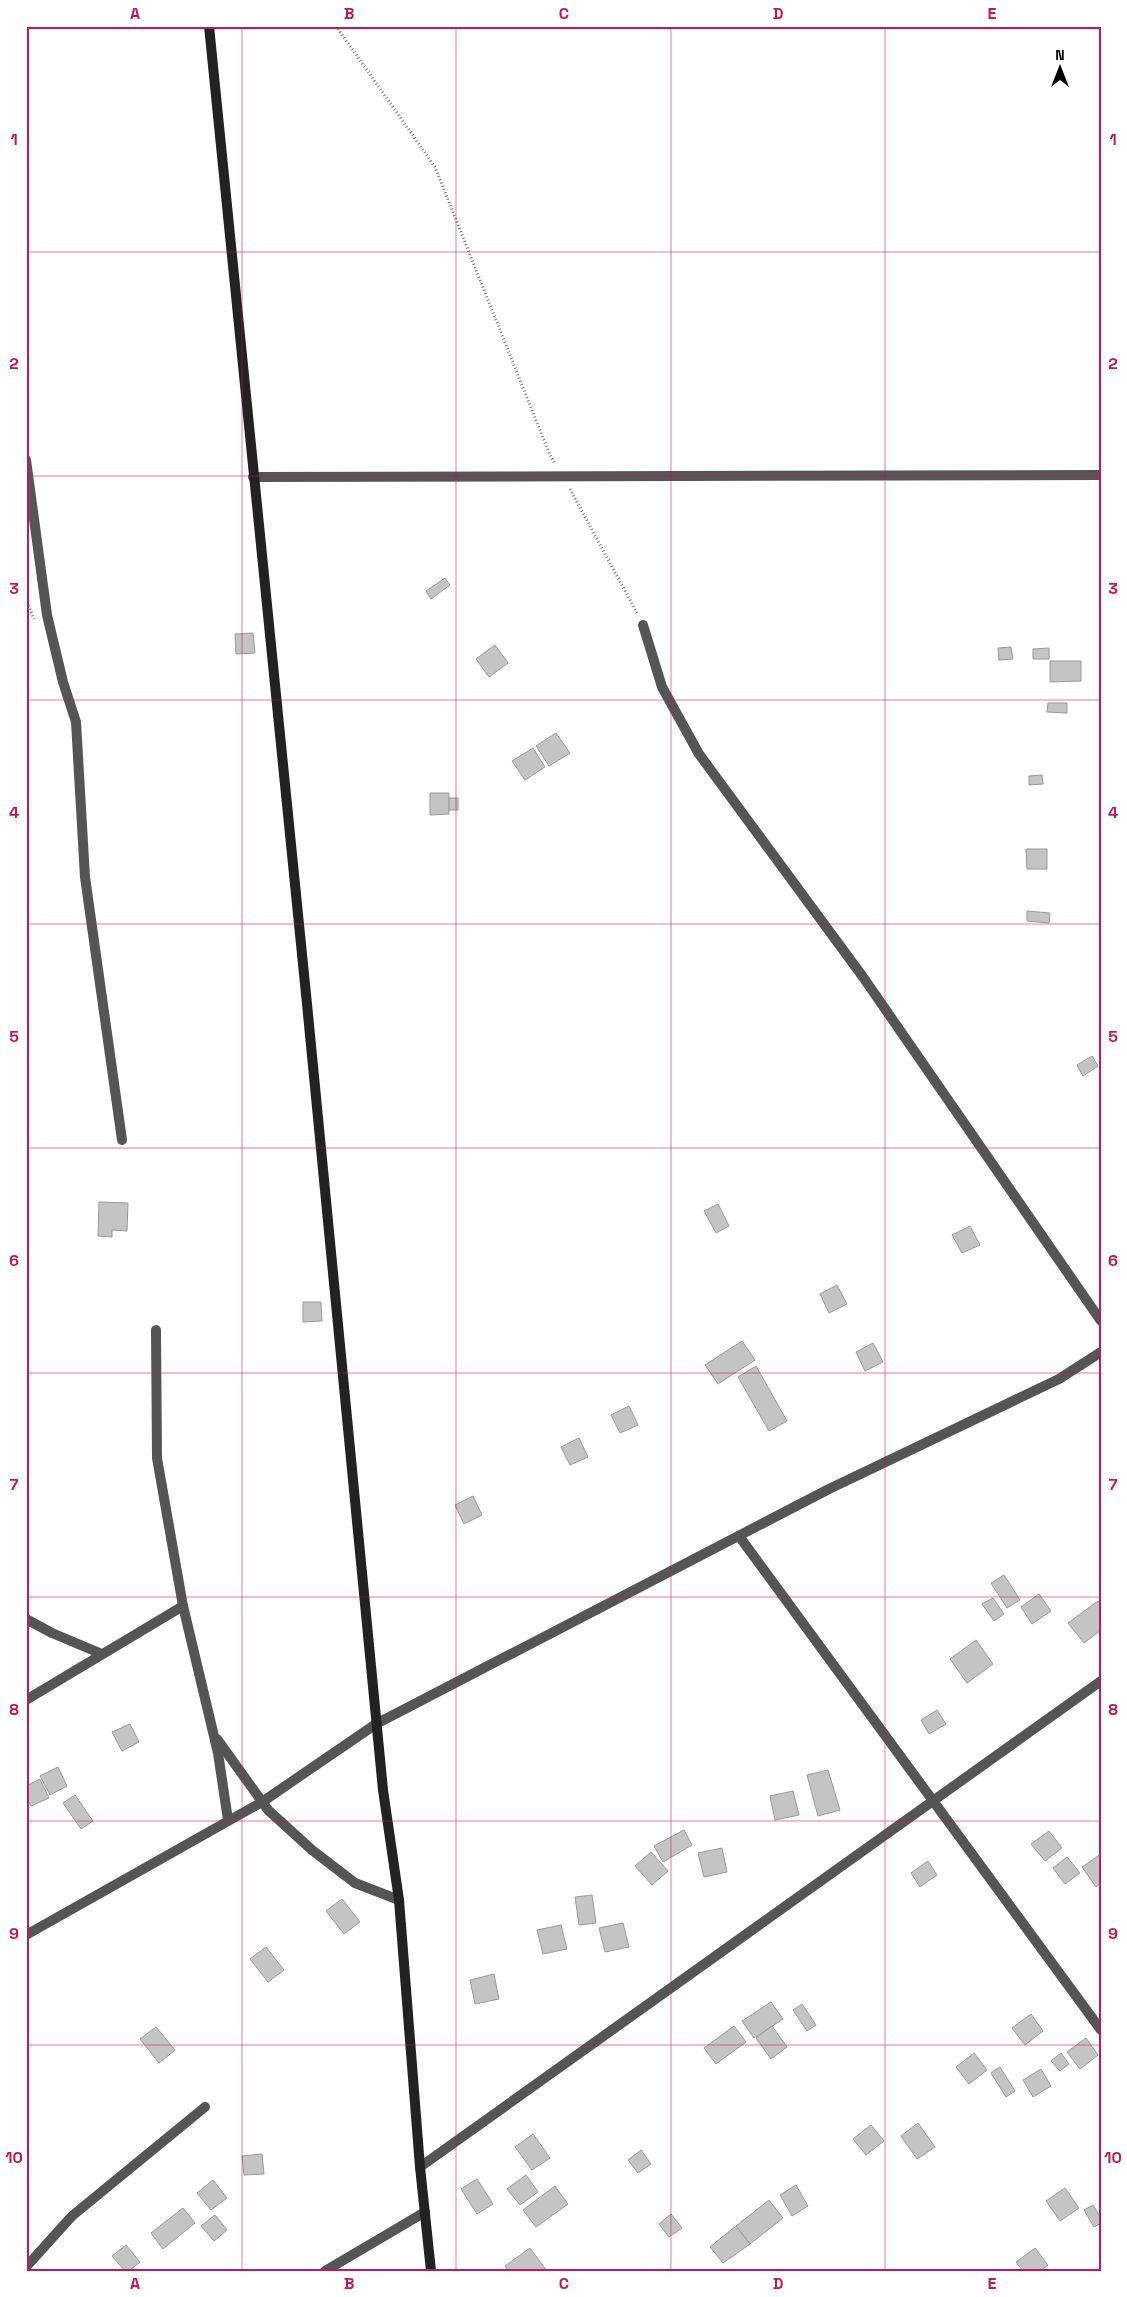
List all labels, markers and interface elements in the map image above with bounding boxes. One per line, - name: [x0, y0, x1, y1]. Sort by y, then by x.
- text: A: [130, 3, 140, 24]
- text: B: [344, 3, 354, 24]
- text: C: [559, 3, 569, 24]
- text: D: [773, 3, 783, 24]
- text: E: [988, 3, 997, 24]
- north arrow: [1034, 42, 1084, 92]
- text: N: [1055, 46, 1065, 64]
- text: 1: [10, 129, 18, 150]
- text: 1: [1109, 129, 1117, 150]
- text: 2: [9, 353, 19, 374]
- text: 2: [1108, 353, 1118, 374]
- text: 3: [9, 578, 19, 599]
- text: 3: [1108, 578, 1118, 599]
- text: 4: [9, 802, 19, 823]
- text: 4: [1108, 802, 1118, 823]
- text: 5: [9, 1026, 19, 1047]
- text: 5: [1108, 1026, 1118, 1047]
- text: 6: [9, 1250, 19, 1271]
- text: 6: [1108, 1250, 1118, 1271]
- text: 7: [10, 1474, 19, 1495]
- text: 7: [1109, 1474, 1118, 1495]
- text: 8: [9, 1699, 19, 1720]
- text: 8: [1108, 1699, 1118, 1720]
- text: 9: [9, 1923, 19, 1944]
- text: 9: [1108, 1923, 1118, 1944]
- text: 10: [5, 2147, 23, 2168]
- text: 10: [1104, 2147, 1122, 2168]
- text: A: [130, 2273, 140, 2294]
- text: B: [344, 2273, 354, 2294]
- text: C: [559, 2273, 569, 2294]
- text: D: [773, 2273, 783, 2294]
- text: E: [988, 2273, 997, 2294]

